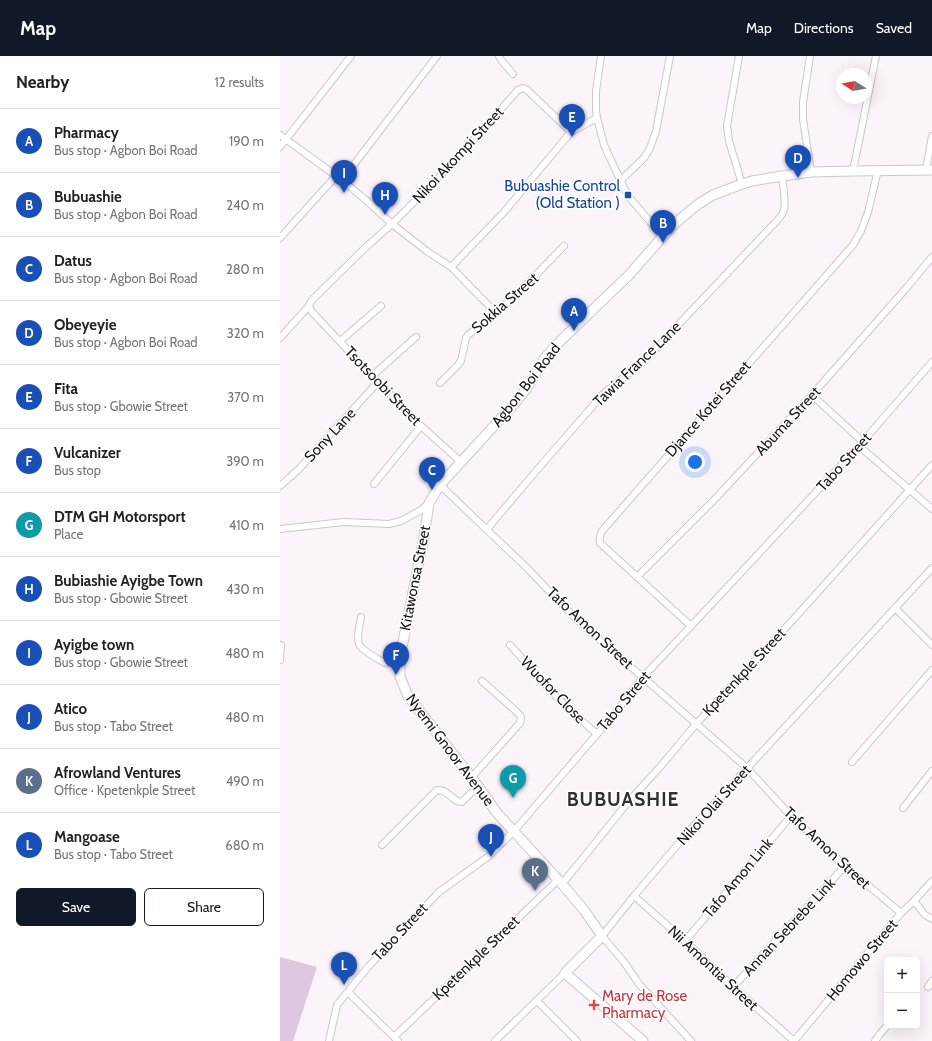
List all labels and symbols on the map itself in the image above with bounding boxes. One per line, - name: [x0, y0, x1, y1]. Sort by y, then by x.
- north arrow: [836, 68, 872, 104]
- street label: Nikoi Akompi Street: [409, 103, 507, 207]
- pin: E: [559, 104, 585, 137]
- pin: D: [785, 145, 811, 178]
- pin: I: [331, 160, 357, 193]
- place label: Bubuashie Control (Old Station ): [504, 177, 620, 212]
- pin: H: [372, 182, 398, 215]
- marker: Bubuashie Control (Old Station ): [623, 190, 633, 200]
- pin: B: [650, 210, 676, 243]
- street label: Sokkia Street: [468, 269, 542, 337]
- pin: A: [561, 298, 587, 331]
- street label: Tawia France Lane: [590, 317, 685, 410]
- street label: Agbon Boi Road: [488, 340, 564, 430]
- street label: Tsotsoobi Street: [341, 343, 425, 429]
- street label: Djance Kotei Street: [661, 357, 755, 461]
- street label: Abuma Street: [752, 383, 824, 459]
- street label: Sony Lane: [301, 404, 360, 466]
- street label: Tabo Street: [813, 429, 875, 495]
- your location: [685, 452, 705, 472]
- pin: C: [419, 457, 445, 490]
- street label: Kitawonsa Street: [396, 524, 434, 632]
- street label: Tafo Amon Street: [543, 583, 637, 673]
- street label: Kpetenkple Street: [699, 624, 789, 720]
- pin: F: [383, 642, 409, 675]
- street label: Wuofor Close: [517, 653, 589, 727]
- street label: Tabo Street: [594, 667, 654, 735]
- street label: Nyemi Gnoor Avenue: [402, 690, 498, 810]
- street label: Nikoi Olai Street: [673, 761, 755, 849]
- pin: G: [500, 765, 526, 798]
- district label: BUBUASHIE: [567, 788, 679, 811]
- street label: Tafo Amon Street: [780, 803, 874, 893]
- pin: J: [478, 824, 504, 857]
- street label: Tafo Amon Link: [699, 834, 777, 922]
- pin: K: [522, 858, 548, 891]
- street label: Annan Sebrebe Link: [739, 874, 839, 980]
- street label: Tabo Street: [369, 899, 431, 965]
- street label: Kpetenkple Street: [429, 912, 523, 1004]
- street label: Homowo Street: [823, 916, 901, 1004]
- street label: Nii Amontia Street: [664, 922, 762, 1014]
- pin: L: [331, 952, 357, 985]
- place label: Mary de Rose Pharmacy: [602, 987, 688, 1022]
- marker: Mary de Rose Pharmacy: [589, 1000, 599, 1010]

